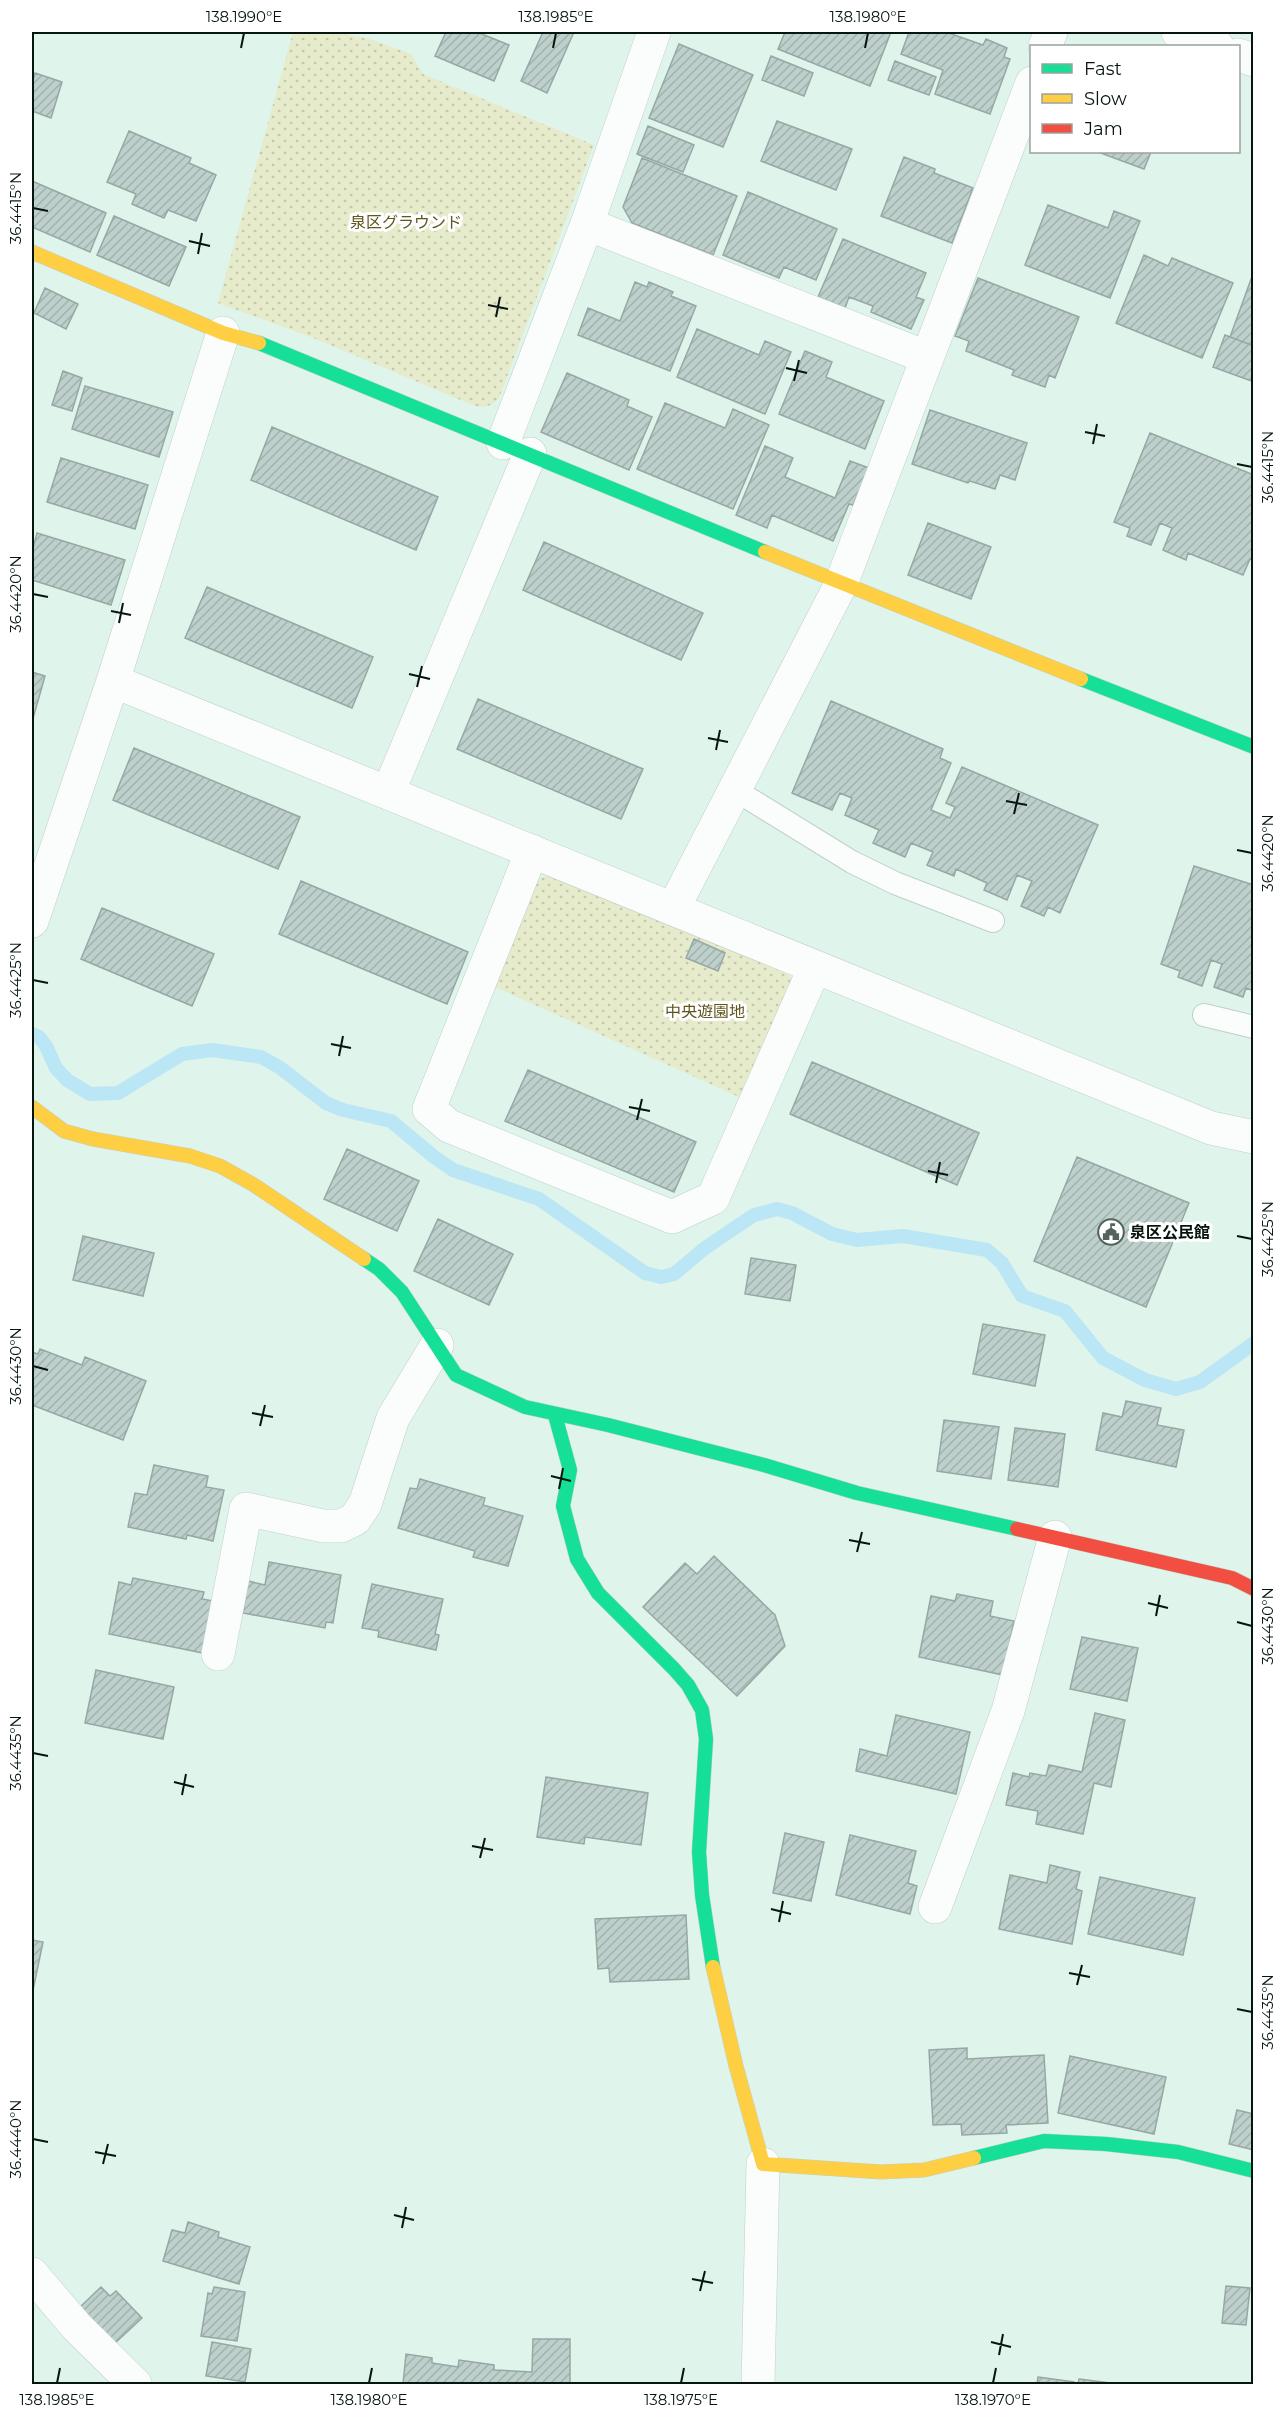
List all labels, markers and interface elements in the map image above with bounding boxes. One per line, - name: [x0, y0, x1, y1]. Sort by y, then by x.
- text: 138.1990°E: [206, 7, 282, 26]
- text: 138.1985°E: [518, 7, 594, 26]
- text: 138.1980°E: [830, 7, 907, 26]
- legend: [1030, 45, 1240, 153]
- text: Fast: [1084, 58, 1122, 80]
- text: Slow: [1084, 88, 1127, 110]
- text: Jam: [1083, 118, 1123, 140]
- text: 36.4415°N: [6, 172, 25, 244]
- park label: 泉区グラウンド: [350, 213, 462, 232]
- text: 36.4415°N: [1258, 431, 1277, 503]
- text: 36.4420°N: [6, 555, 25, 633]
- text: 36.4420°N: [1258, 814, 1277, 892]
- text: 36.4425°N: [6, 942, 25, 1018]
- park label: 中央遊園地: [665, 1002, 745, 1021]
- text: 36.4425°N: [1258, 1201, 1277, 1277]
- public building icon: 泉区公民館: [1096, 1217, 1126, 1247]
- place label: 泉区公民館: [1130, 1223, 1210, 1242]
- text: 36.4430°N: [6, 1327, 25, 1405]
- text: 36.4430°N: [1258, 1587, 1277, 1665]
- text: 36.4435°N: [6, 1715, 25, 1791]
- text: 36.4435°N: [1258, 1974, 1277, 2050]
- text: 36.4440°N: [6, 2100, 25, 2178]
- text: 138.1985°E: [19, 2390, 95, 2409]
- text: 138.1980°E: [331, 2390, 408, 2409]
- text: 138.1975°E: [644, 2390, 718, 2409]
- text: 138.1970°E: [955, 2390, 1031, 2409]

